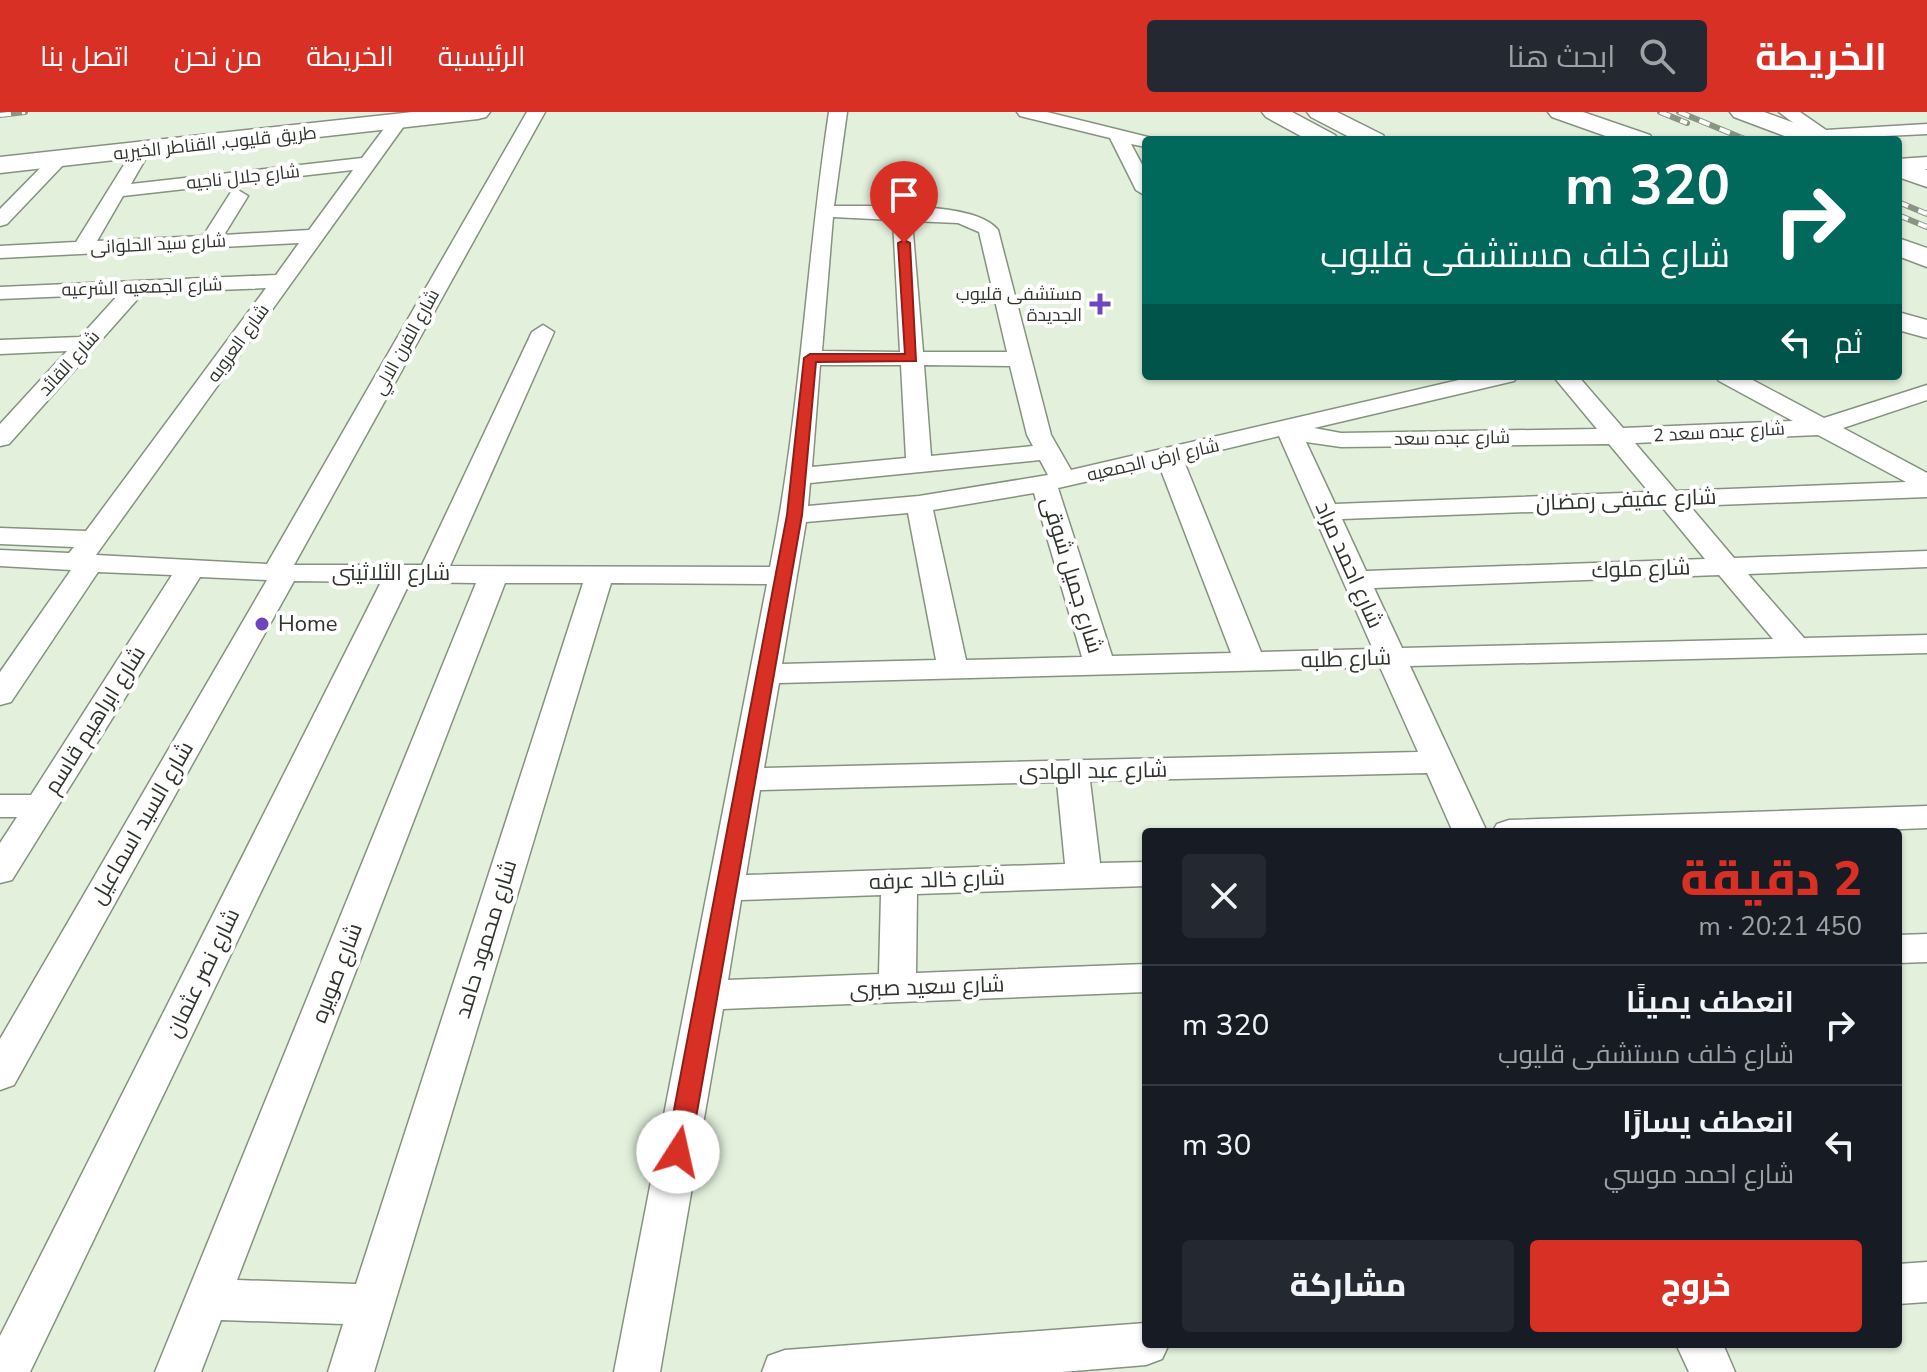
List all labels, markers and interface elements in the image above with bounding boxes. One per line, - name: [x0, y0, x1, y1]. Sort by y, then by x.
- search box: [1147, 20, 1707, 92]
- text: الخريطة: [1755, 32, 1887, 83]
- icon: search: [1635, 34, 1679, 78]
- text: ابحث هنا: [1507, 37, 1615, 78]
- text: اتصل بنا: [40, 38, 130, 76]
- text: من نحن: [174, 38, 262, 76]
- text: الخريطة: [306, 38, 394, 76]
- text: الرئيسية: [438, 38, 526, 76]
- street label: طريق قليوب, القناطر الخيريه: [112, 120, 318, 166]
- text: 320 m: [1565, 147, 1730, 224]
- street label: شارع جلال ناجيه: [185, 159, 301, 195]
- pin: [870, 161, 938, 243]
- icon: right: [1758, 168, 1862, 272]
- icon: arrive: [882, 173, 926, 217]
- street label: شارع سيد الحلوانى: [89, 228, 227, 260]
- text: شارع خلف مستشفى قليوب: [1320, 231, 1730, 280]
- street label: شارع الجمعيه الشرعيه: [61, 272, 223, 302]
- place label: مستشفى قليوب الجديدة: [956, 282, 1082, 327]
- street label: شارع الفرن الالي: [367, 285, 447, 400]
- marker: مستشفى قليوب الجديدة: [1089, 293, 1111, 315]
- street label: شارع العروبه: [202, 299, 274, 387]
- icon: left: [1774, 320, 1818, 364]
- text: ثم: [1834, 323, 1862, 364]
- street label: شارع القائد: [33, 325, 105, 401]
- street label: شارع عبده سعد 2: [1653, 417, 1785, 447]
- street label: شارع عبده سعد: [1394, 425, 1510, 451]
- street label: شارع ارض الجمعيه: [1084, 433, 1222, 487]
- street label: شارع عفيفى رمضان: [1535, 482, 1717, 518]
- street label: شارع جميل شوقى: [1034, 493, 1110, 657]
- street label: شارع احمد مراد: [1308, 497, 1390, 633]
- street label: شارع ملوك: [1591, 552, 1691, 586]
- street label: شارع الثلاثينى: [332, 558, 450, 588]
- place label: Home: [278, 609, 338, 639]
- marker: Home: [253, 615, 271, 633]
- street label: شارع ابراهيم قاسم: [37, 640, 153, 800]
- street label: شارع طلبه: [1300, 642, 1392, 676]
- street label: شارع السيد اسماعيل: [83, 736, 201, 910]
- street label: شارع عبد الهادى: [1018, 755, 1168, 787]
- text: 2 دقيقة: [1680, 846, 1862, 912]
- button: close: [1182, 854, 1266, 938]
- street label: شارع محمود حامد: [448, 856, 524, 1022]
- street label: شارع خالد عرفه: [868, 863, 1006, 897]
- street label: شارع نصر عثمان: [159, 904, 247, 1042]
- text: 450 m · 20:21: [1699, 909, 1862, 944]
- street label: شارع صويره: [304, 919, 370, 1027]
- street label: شارع سعيد صبرى: [849, 969, 1005, 1005]
- text: انعطف يمينًا: [1626, 982, 1794, 1023]
- icon: right: [1818, 1003, 1862, 1047]
- text: 320 m: [1182, 1005, 1269, 1046]
- text: شارع خلف مستشفى قليوب: [1498, 1037, 1794, 1072]
- text: انعطف يسارًا: [1622, 1102, 1794, 1143]
- position arrow: [636, 1110, 720, 1194]
- icon: left: [1818, 1123, 1862, 1167]
- text: 30 m: [1182, 1125, 1251, 1166]
- text: شارع احمد موسي: [1604, 1157, 1794, 1192]
- button: مشاركة: [1182, 1240, 1514, 1332]
- button: خروج: [1530, 1240, 1862, 1332]

